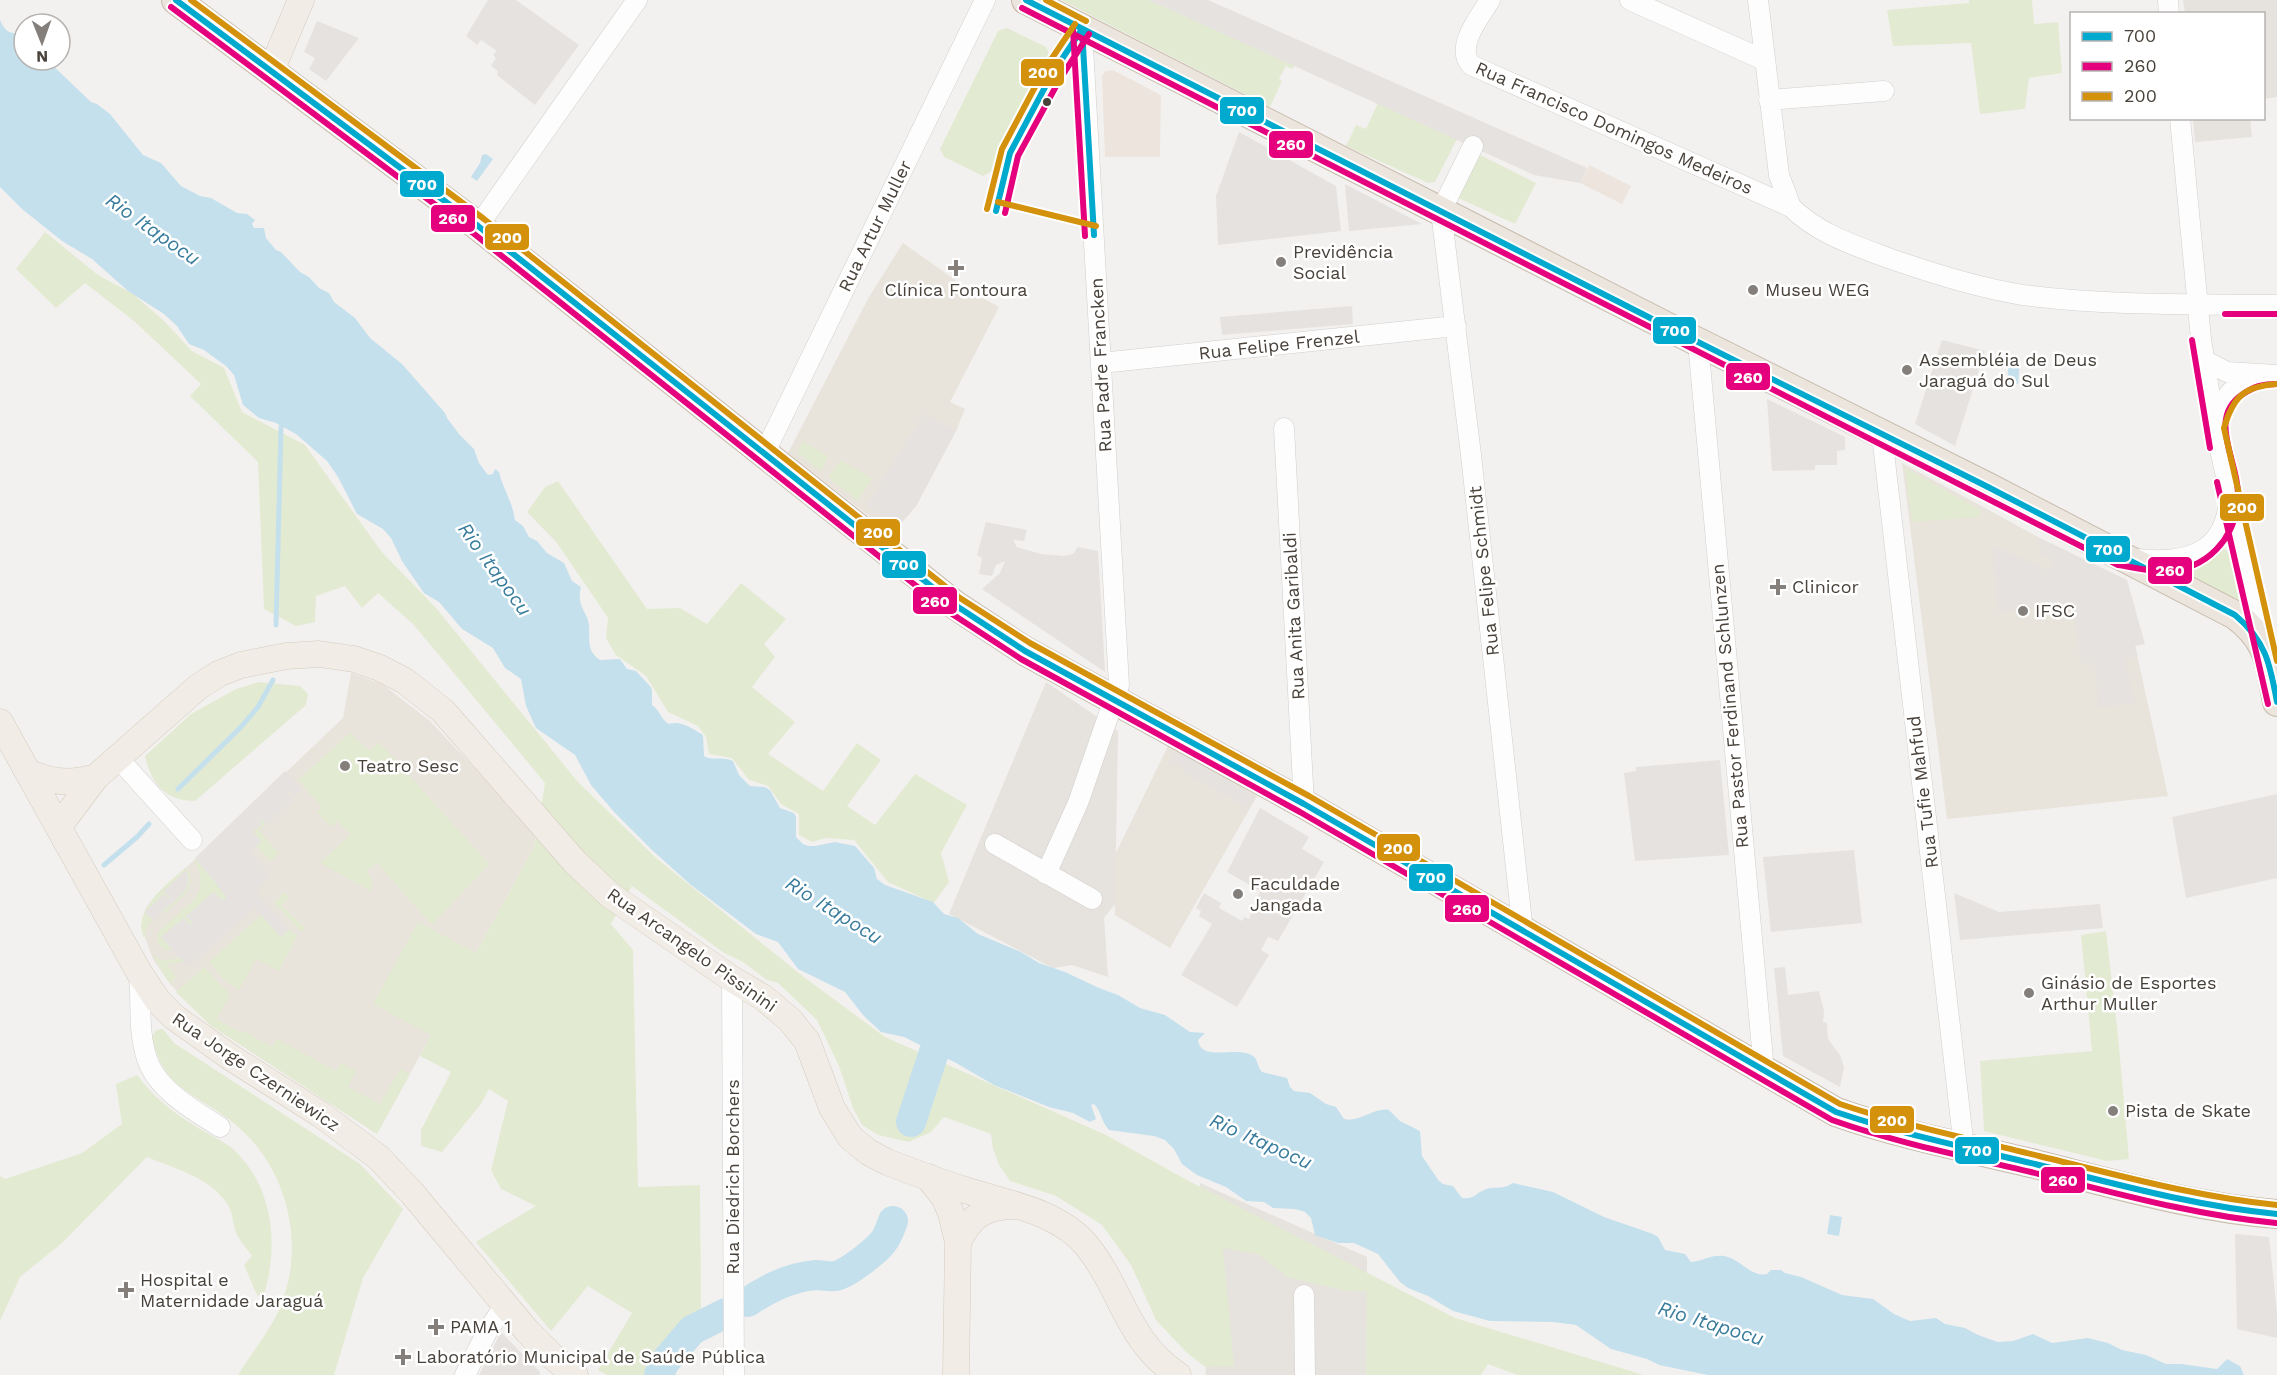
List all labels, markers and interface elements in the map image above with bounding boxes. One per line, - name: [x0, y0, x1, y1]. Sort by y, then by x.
- north arrow: [12, 12, 72, 72]
- legend: [2070, 12, 2265, 120]
- text: 700: [2124, 25, 2156, 46]
- text: N: [36, 47, 48, 66]
- text: 260: [2124, 55, 2157, 76]
- street label: Rua Francisco Domingos Medeiros: [1472, 57, 1756, 198]
- line badge: 200: [1020, 58, 1065, 87]
- text: 200: [1028, 63, 1058, 82]
- text: 200: [2124, 85, 2157, 106]
- unlabelled marker: [1041, 96, 1053, 108]
- line badge: 700: [1219, 96, 1265, 125]
- text: 700: [1227, 101, 1257, 120]
- line badge: 260: [1268, 130, 1314, 159]
- text: 260: [1276, 135, 1306, 154]
- street label: Rua Artur Muller: [834, 157, 915, 295]
- line badge: 700: [399, 170, 445, 198]
- text: 700: [407, 175, 437, 194]
- water label: Rio Itapocu: [101, 188, 205, 270]
- line badge: 260: [430, 204, 476, 233]
- text: 260: [438, 209, 468, 228]
- line badge: 200: [484, 223, 530, 251]
- text: 200: [492, 228, 522, 247]
- place label: Previdência Social: [1293, 241, 1393, 283]
- marker: Previdência Social: [1274, 255, 1288, 269]
- marker: Clínica Fontoura: [947, 259, 965, 277]
- street label: Rua Padre Francken: [1085, 277, 1116, 453]
- place label: Clínica Fontoura: [884, 279, 1028, 300]
- place label: Museu WEG: [1765, 279, 1870, 300]
- marker: Museu WEG: [1746, 283, 1760, 297]
- line badge: 700: [1652, 316, 1697, 345]
- text: 700: [1660, 321, 1690, 340]
- street label: Rua Felipe Frenzel: [1198, 326, 1361, 363]
- place label: Assembléia de Deus Jaraguá do Sul: [1919, 349, 2097, 391]
- line badge: 260: [1725, 362, 1771, 391]
- marker: Assembléia de Deus Jaraguá do Sul: [1900, 363, 1914, 377]
- text: 260: [1733, 368, 1763, 387]
- street label: Rua Felipe Schmidt: [1464, 485, 1503, 657]
- line badge: 200: [2219, 493, 2265, 522]
- text: 200: [2227, 498, 2257, 517]
- water label: Rio Itapocu: [453, 518, 537, 620]
- line badge: 200: [855, 518, 901, 547]
- text: 200: [863, 523, 893, 542]
- street label: Rua Anita Garibaldi: [1279, 532, 1308, 700]
- line badge: 700: [2085, 535, 2131, 563]
- text: 700: [2093, 540, 2123, 559]
- line badge: 700: [881, 550, 927, 579]
- text: 700: [889, 555, 919, 574]
- line badge: 260: [2147, 556, 2193, 585]
- text: 260: [2155, 561, 2185, 580]
- street label: Rua Pastor Ferdinand Schlunzen: [1707, 563, 1752, 849]
- place label: Clinicor: [1792, 576, 1859, 597]
- marker: Clinicor: [1769, 578, 1787, 596]
- line badge: 260: [912, 586, 958, 615]
- text: 260: [920, 592, 950, 611]
- place label: IFSC: [2035, 600, 2075, 621]
- marker: IFSC: [2016, 604, 2030, 618]
- street label: Rua Tufie Mahfud: [1903, 715, 1942, 869]
- place label: Teatro Sesc: [357, 755, 459, 776]
- marker: Teatro Sesc: [338, 759, 352, 773]
- line badge: 200: [1376, 833, 1421, 862]
- text: 200: [1383, 839, 1413, 858]
- line badge: 700: [1408, 863, 1454, 892]
- text: 700: [1416, 868, 1446, 887]
- water label: Rio Itapocu: [781, 871, 887, 949]
- place label: Faculdade Jangada: [1250, 873, 1340, 915]
- street label: Rua Arcangelo Pissinini: [603, 883, 781, 1016]
- marker: Faculdade Jangada: [1231, 887, 1245, 901]
- line badge: 260: [1444, 894, 1490, 923]
- text: 260: [1452, 900, 1482, 919]
- place label: Ginásio de Esportes Arthur Muller: [2041, 972, 2216, 1014]
- marker: Ginásio de Esportes Arthur Muller: [2022, 986, 2036, 1000]
- street label: Rua Jorge Czerniewicz: [169, 1008, 344, 1135]
- street label: Rua Diedrich Borchers: [722, 1079, 743, 1275]
- place label: Pista de Skate: [2125, 1100, 2251, 1121]
- marker: Pista de Skate: [2106, 1104, 2120, 1118]
- line badge: 200: [1869, 1105, 1915, 1134]
- water label: Rio Itapocu: [1206, 1108, 1316, 1174]
- text: 200: [1877, 1111, 1907, 1130]
- line badge: 700: [1954, 1136, 2000, 1165]
- text: 700: [1962, 1141, 1992, 1160]
- line badge: 260: [2040, 1166, 2086, 1194]
- text: 260: [2048, 1171, 2078, 1190]
- place label: Hospital e Maternidade Jaraguá: [140, 1269, 323, 1311]
- marker: Hospital e Maternidade Jaraguá: [117, 1281, 135, 1299]
- water label: Rio Itapocu: [1655, 1296, 1767, 1350]
- place label: PAMA 1: [450, 1316, 511, 1337]
- marker: PAMA 1: [427, 1318, 445, 1336]
- place label: Laboratório Municipal de Saúde Pública: [416, 1346, 765, 1367]
- marker: Laboratório Municipal de Saúde Pública: [394, 1348, 412, 1366]

